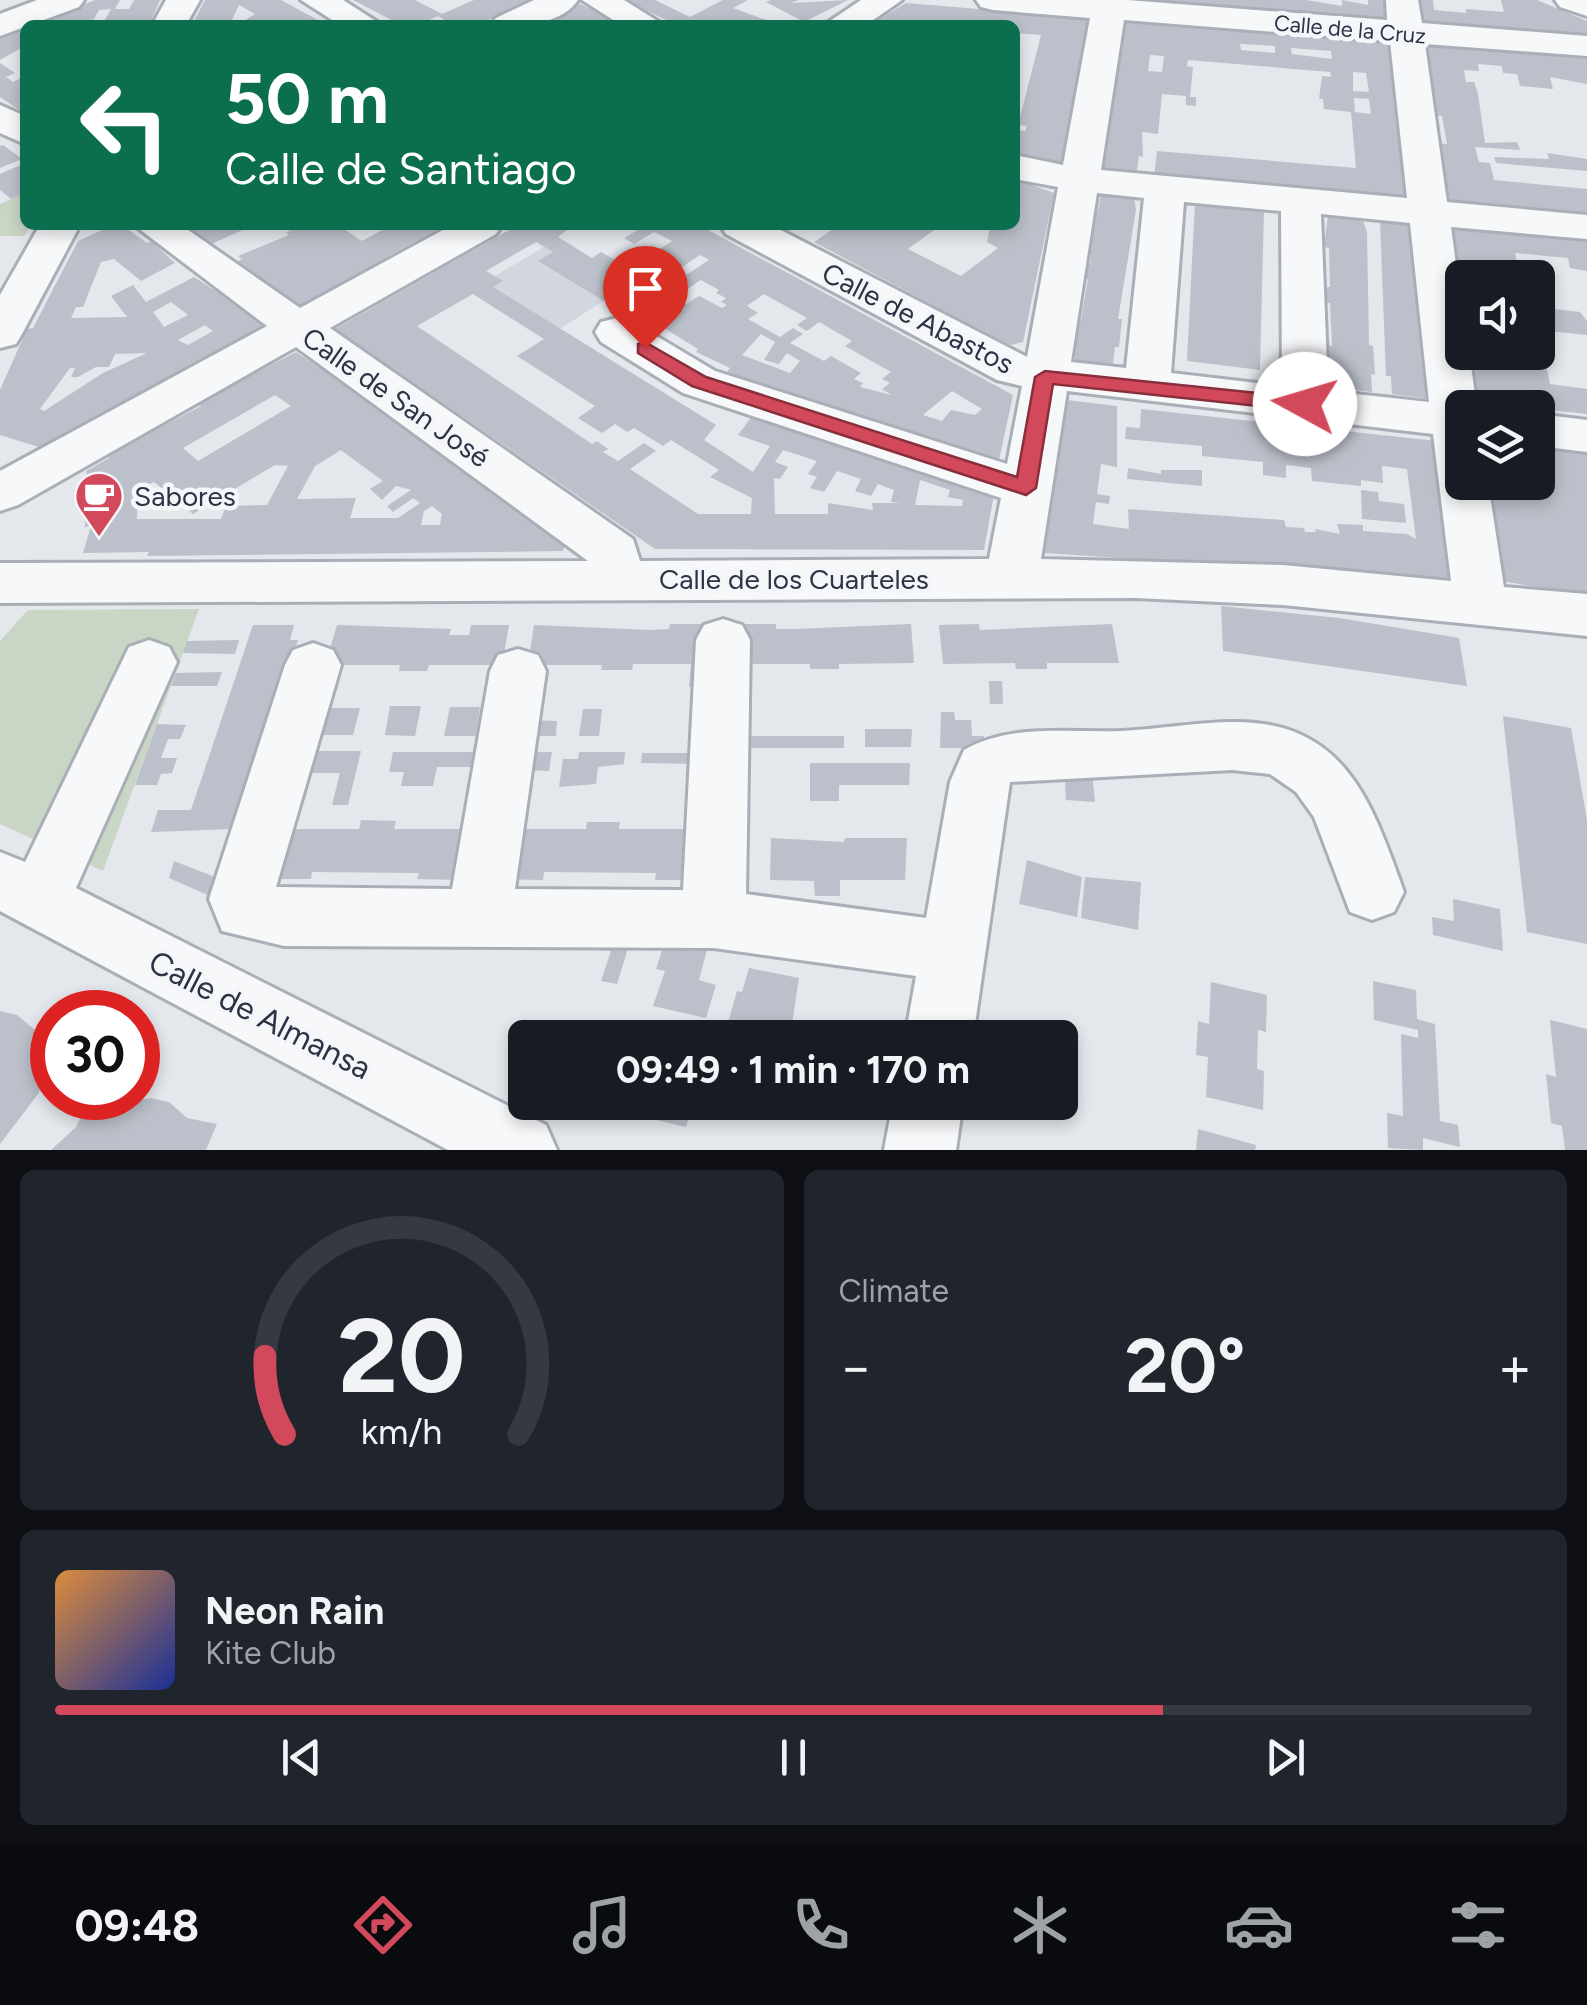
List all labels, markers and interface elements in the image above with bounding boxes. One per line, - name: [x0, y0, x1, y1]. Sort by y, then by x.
- street label: Calle de la Cruz: [1273, 9, 1427, 50]
- text: 50 m: [225, 56, 389, 141]
- icon: left: [60, 60, 190, 190]
- text: Calle de Santiago: [225, 141, 577, 195]
- pin: [603, 246, 688, 349]
- street label: Calle de Abastos: [817, 255, 1019, 381]
- map controls: [1445, 260, 1555, 500]
- button: sound: [1445, 260, 1555, 370]
- icon: arrive: [618, 261, 673, 316]
- street label: Calle de San José: [296, 320, 496, 474]
- position arrow: [1253, 352, 1357, 456]
- button: layers: [1445, 390, 1555, 500]
- cafe icon: Sabores: [73, 470, 125, 538]
- place label: Sabores: [134, 479, 236, 513]
- street label: Calle de los Cuarteles: [659, 562, 929, 596]
- street label: Calle de Almansa: [143, 943, 377, 1087]
- speed limit sign: 30: [30, 990, 160, 1120]
- text: 09:49 · 1 min · 170 m: [616, 1047, 970, 1093]
- text: Climate: [839, 1272, 949, 1310]
- text: 20: [338, 1293, 466, 1418]
- text: 20°: [1125, 1321, 1245, 1411]
- text: −: [839, 1334, 873, 1400]
- text: +: [1498, 1334, 1532, 1400]
- text: km/h: [361, 1410, 443, 1453]
- text: Neon Rain: [205, 1588, 384, 1634]
- text: Kite Club: [205, 1634, 336, 1672]
- icon: previous: [274, 1730, 329, 1785]
- icon: pause: [766, 1730, 821, 1785]
- icon: next: [1258, 1730, 1313, 1785]
- icon: directions: [348, 1890, 418, 1960]
- icon: music: [567, 1890, 637, 1960]
- icon: phone: [786, 1890, 856, 1960]
- icon: climate: [1005, 1890, 1075, 1960]
- icon: car: [1224, 1890, 1294, 1960]
- icon: filters: [1443, 1890, 1513, 1960]
- text: 09:48: [74, 1898, 199, 1952]

